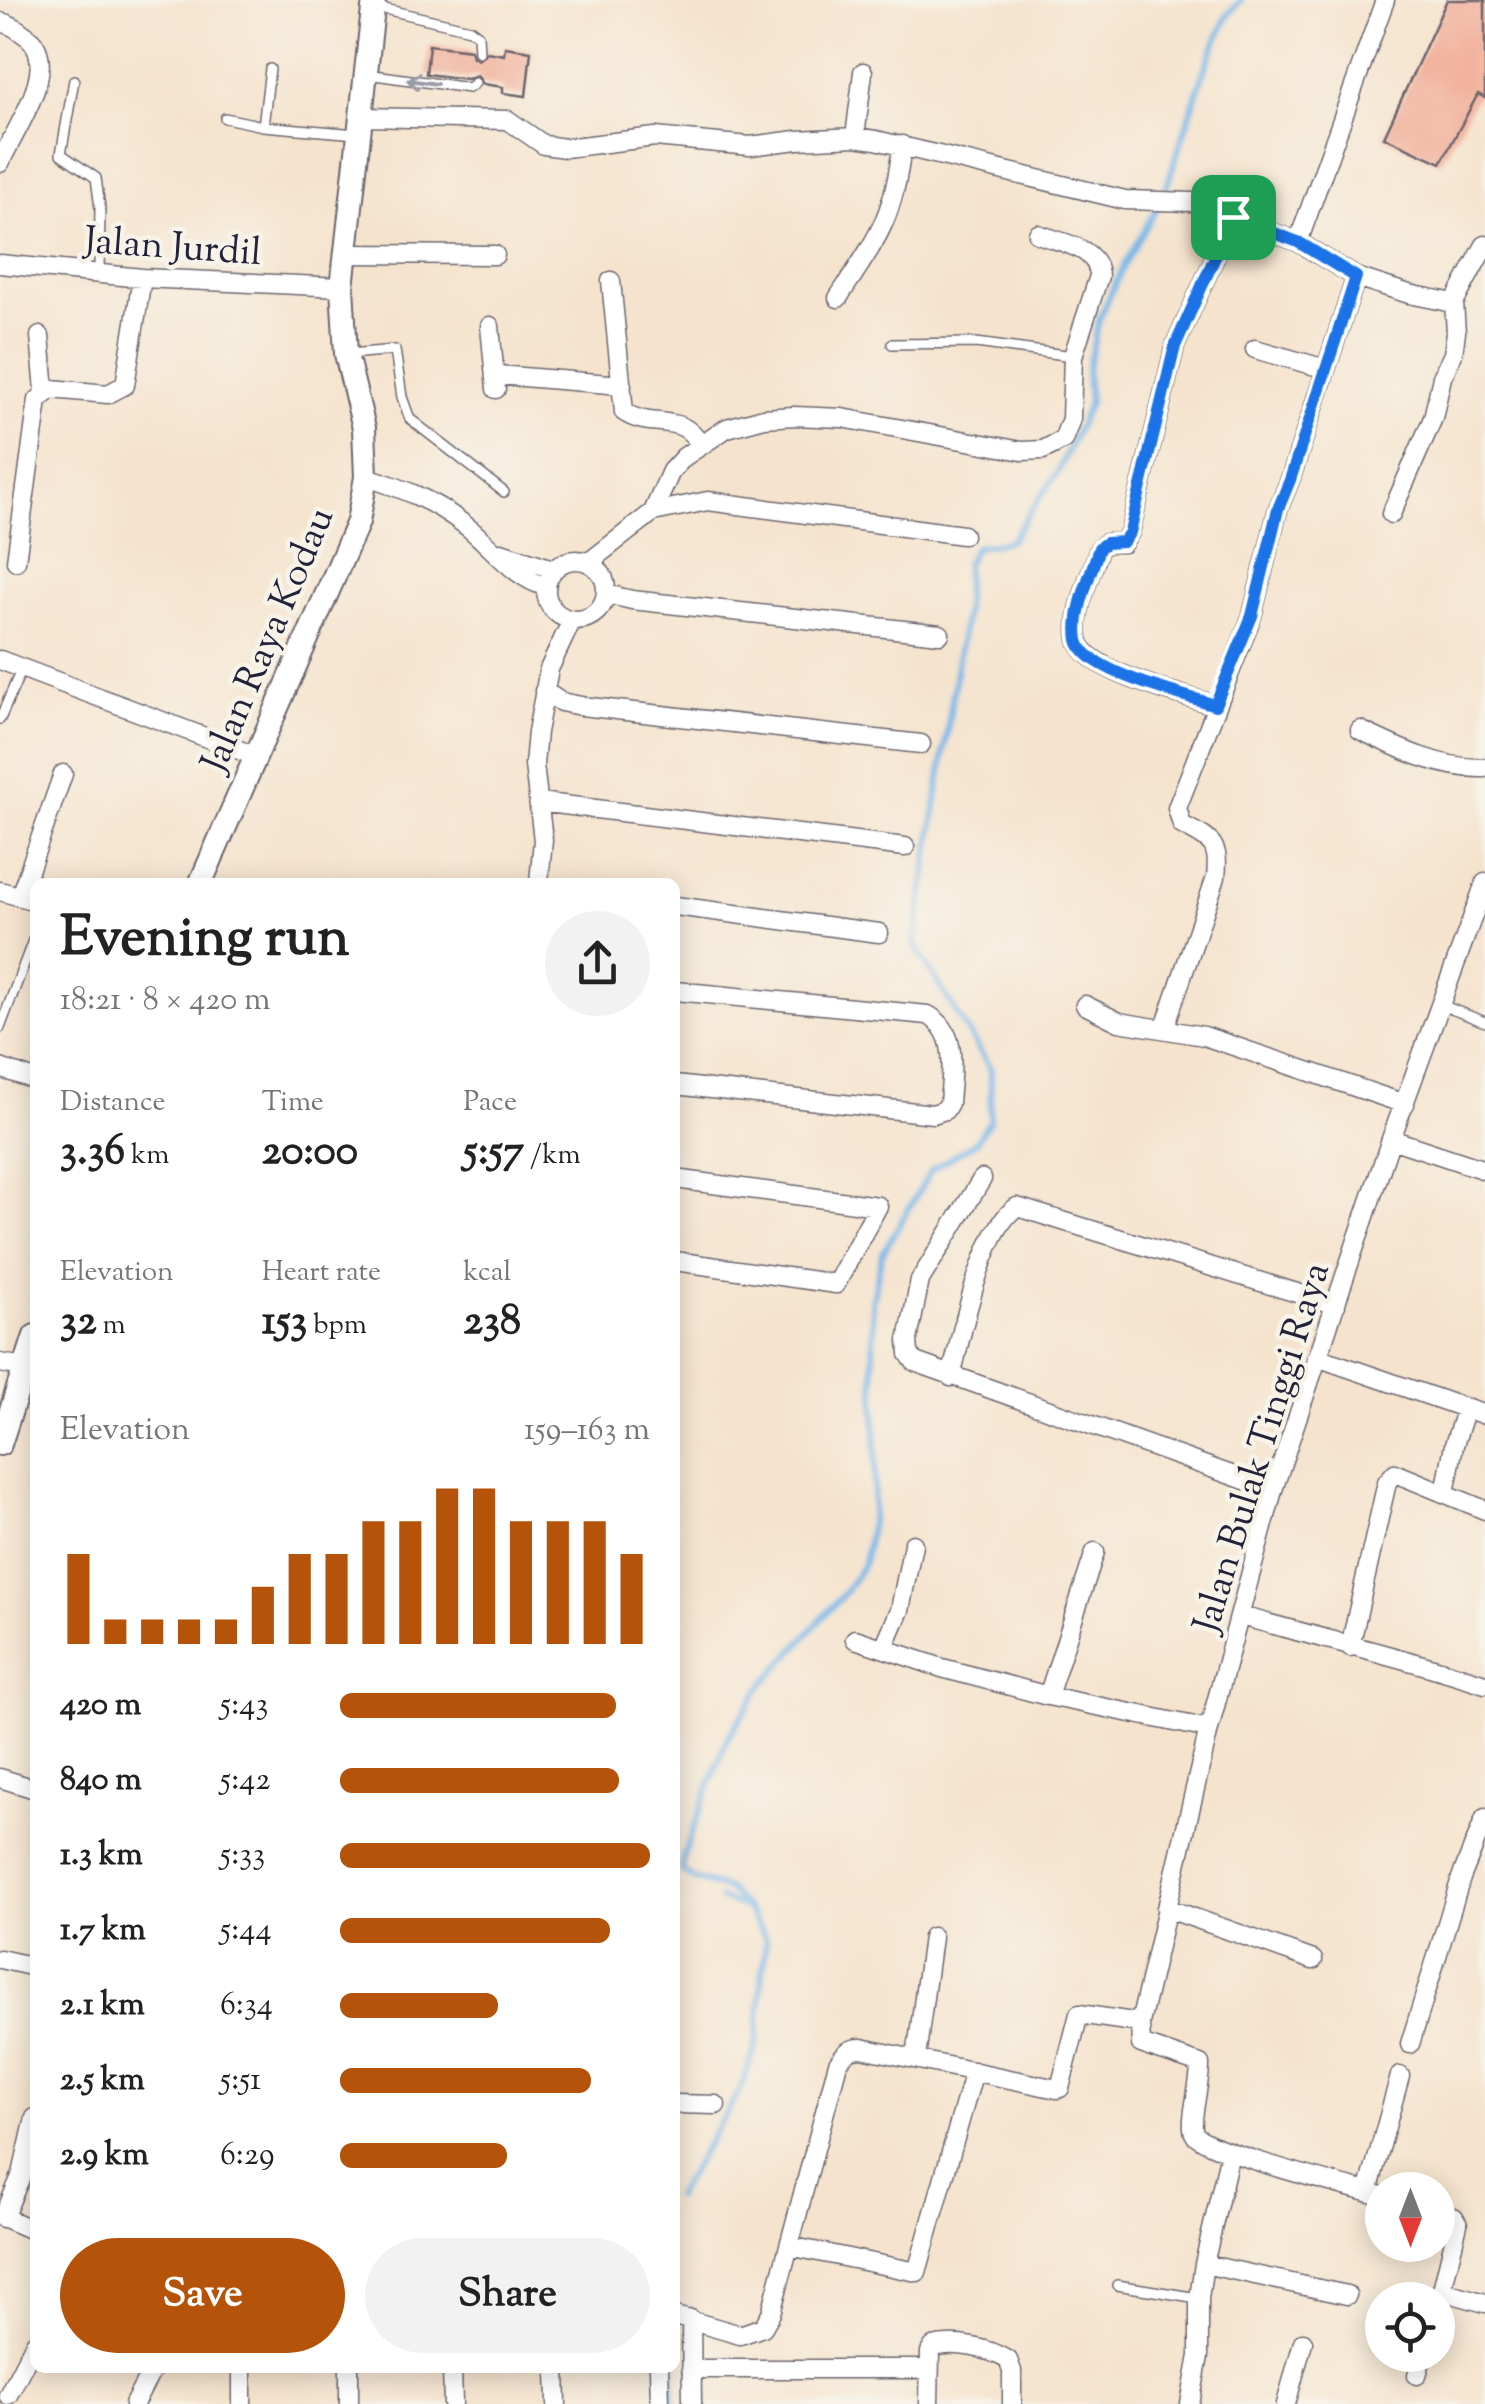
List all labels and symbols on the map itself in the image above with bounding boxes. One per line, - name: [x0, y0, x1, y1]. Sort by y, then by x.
- one-way arrow: [406, 72, 438, 91]
- pin: [1191, 175, 1276, 260]
- street label: Jalan Jurdil: [80, 216, 263, 282]
- street label: Jalan Raya Kodau: [189, 500, 350, 783]
- street label: Jalan Bulak Tinggi Raya: [1181, 1257, 1346, 1642]
- north arrow: [1365, 2172, 1455, 2262]

